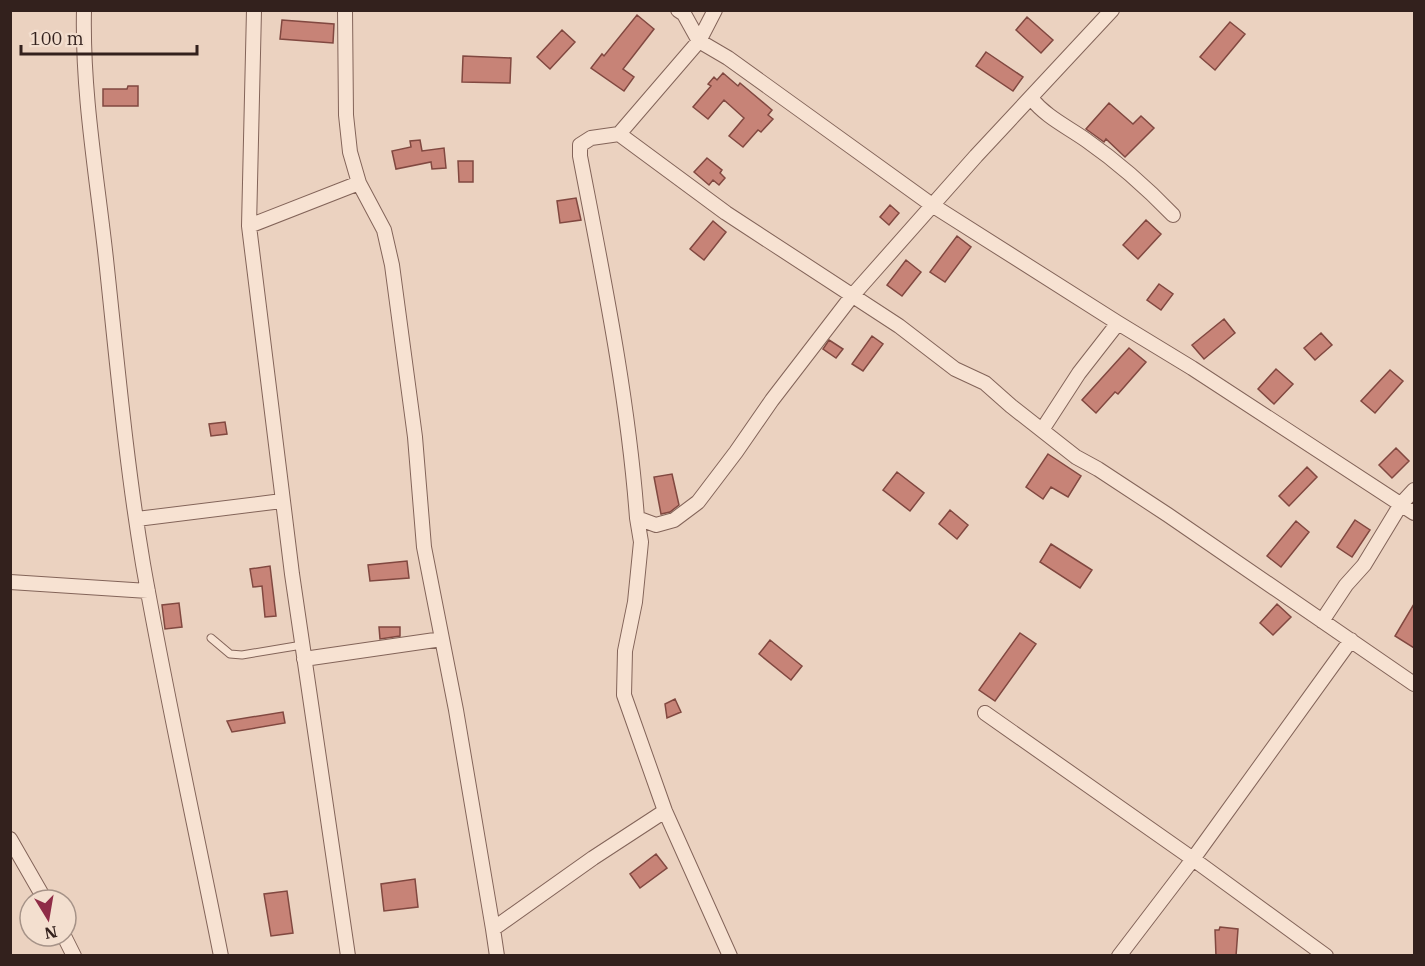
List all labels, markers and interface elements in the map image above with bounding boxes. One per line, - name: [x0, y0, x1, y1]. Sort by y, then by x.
- scale bar: [21, 18, 196, 56]
- text: 100 m: [30, 27, 84, 50]
- north arrow: [18, 888, 78, 948]
- text: N: [43, 922, 59, 944]

